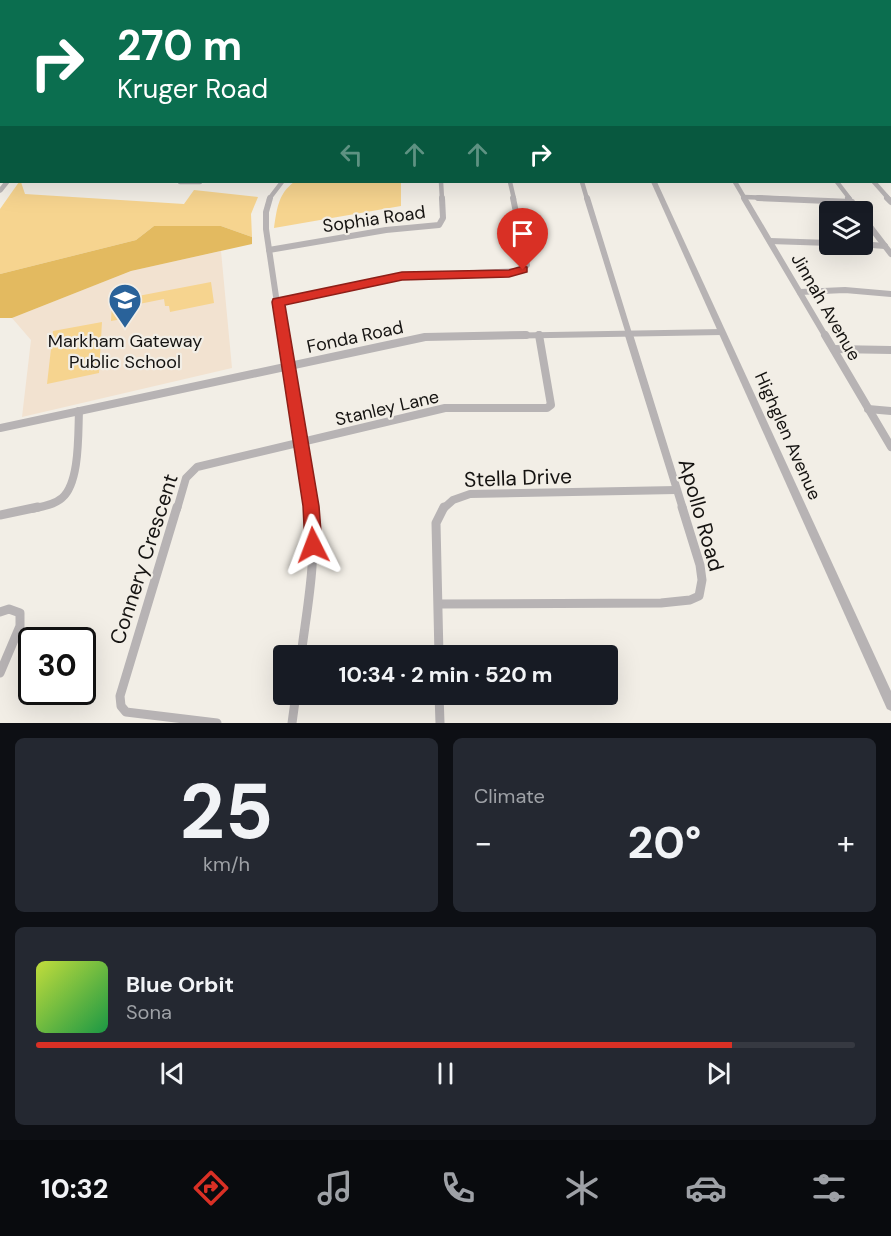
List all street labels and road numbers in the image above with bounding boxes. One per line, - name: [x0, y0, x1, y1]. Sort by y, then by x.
- street label: Sophia Road: [321, 200, 427, 238]
- street label: Jinnah Avenue: [786, 249, 866, 365]
- street label: Fonda Road: [305, 315, 405, 359]
- street label: Highglen Avenue: [749, 368, 827, 504]
- street label: Stanley Lane: [333, 384, 441, 432]
- street label: Apollo Road: [672, 455, 730, 575]
- street label: Stella Drive: [463, 462, 573, 494]
- street label: Connery Crescent: [103, 470, 185, 648]

